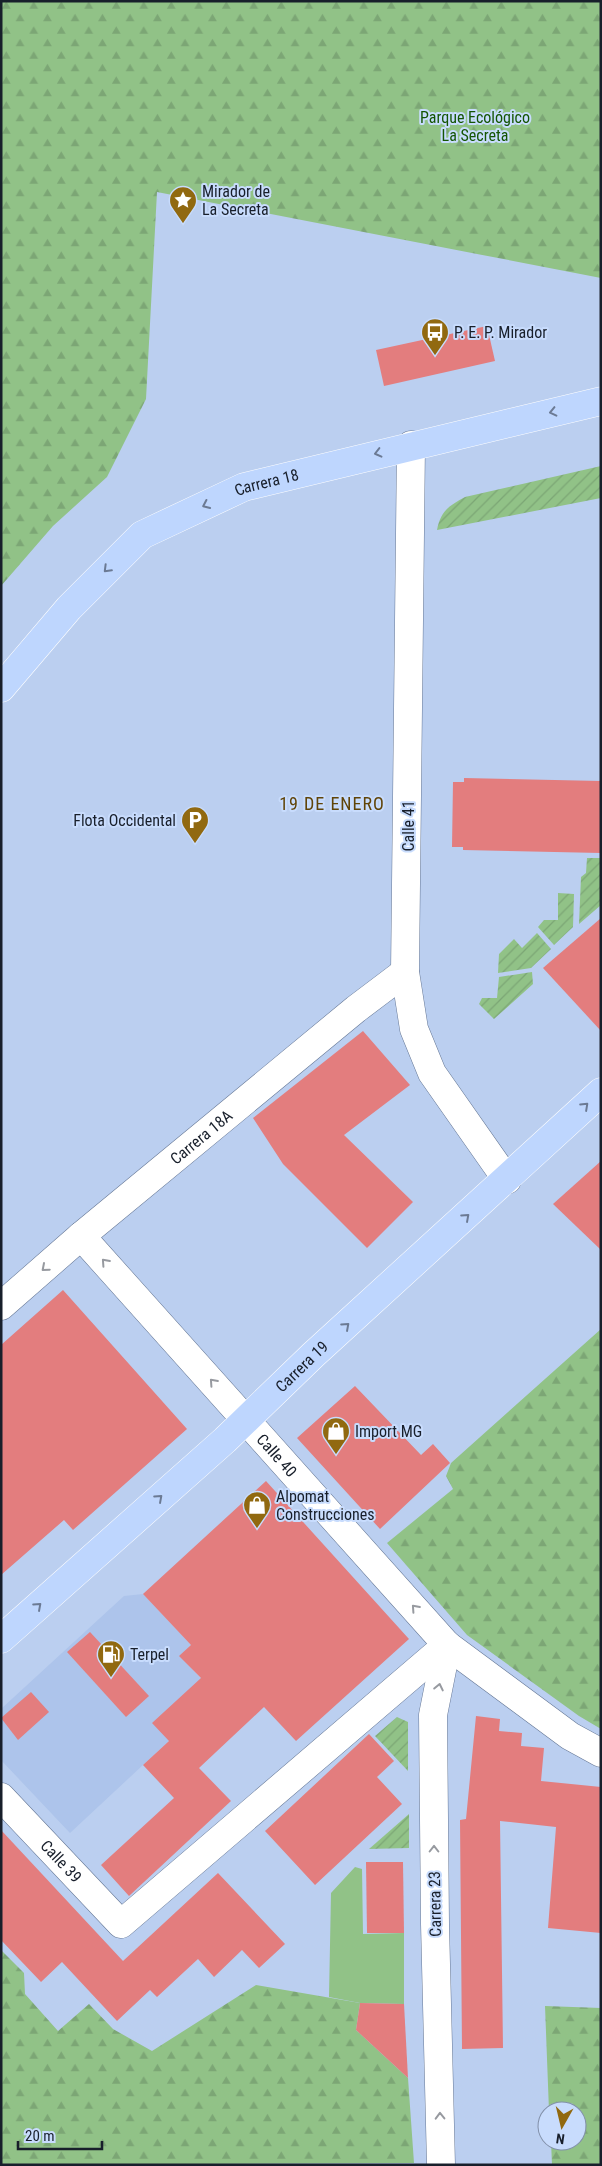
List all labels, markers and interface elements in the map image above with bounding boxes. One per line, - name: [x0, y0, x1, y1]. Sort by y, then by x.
- park label: Parque Ecológico La Secreta: [420, 108, 530, 145]
- place label: Mirador de La Secreta: [202, 182, 270, 219]
- place icon: Mirador de La Secreta: [168, 185, 198, 224]
- bus stop icon: P. E. P. Mirador: [420, 317, 450, 356]
- place label: P. E. P. Mirador: [454, 323, 547, 342]
- one-way arrow: [549, 406, 558, 417]
- one-way arrow: [374, 447, 383, 458]
- street label: Carrera 18: [231, 465, 300, 500]
- one-way arrow: [202, 498, 211, 509]
- one-way arrow: [104, 564, 113, 573]
- district label: 19 DE ENERO: [279, 793, 385, 814]
- street label: Calle 41: [399, 800, 418, 852]
- parking icon: Flota Occidental: [180, 805, 210, 844]
- place label: Flota Occidental: [73, 811, 176, 830]
- one-way arrow: [580, 1103, 589, 1112]
- street label: Carrera 18A: [166, 1106, 236, 1168]
- one-way arrow: [461, 1214, 470, 1223]
- one-way arrow: [102, 1258, 111, 1267]
- one-way arrow: [41, 1262, 50, 1271]
- one-way arrow: [340, 1323, 349, 1332]
- street label: Carrera 19: [271, 1337, 332, 1396]
- one-way arrow: [210, 1379, 219, 1388]
- shop icon: Import MG: [321, 1416, 351, 1455]
- place label: Import MG: [355, 1422, 422, 1441]
- street label: Calle 40: [253, 1430, 301, 1480]
- place label: Alpomat Construcciones: [276, 1487, 375, 1524]
- shop icon: Alpomat Construcciones: [242, 1490, 272, 1529]
- one-way arrow: [153, 1495, 162, 1504]
- one-way arrow: [32, 1603, 41, 1612]
- one-way arrow: [412, 1605, 421, 1614]
- fuel station icon: Terpel: [96, 1639, 126, 1678]
- place label: Terpel: [130, 1645, 169, 1664]
- one-way arrow: [433, 1682, 444, 1691]
- street label: Calle 39: [37, 1836, 86, 1886]
- one-way arrow: [429, 1844, 439, 1852]
- street label: Carrera 23: [425, 1871, 445, 1937]
- north arrow: [537, 2101, 587, 2151]
- one-way arrow: [435, 2112, 445, 2120]
- scale bar: [18, 2118, 101, 2150]
- text: 20 m: [25, 2127, 55, 2145]
- text: N: [555, 2130, 566, 2147]

